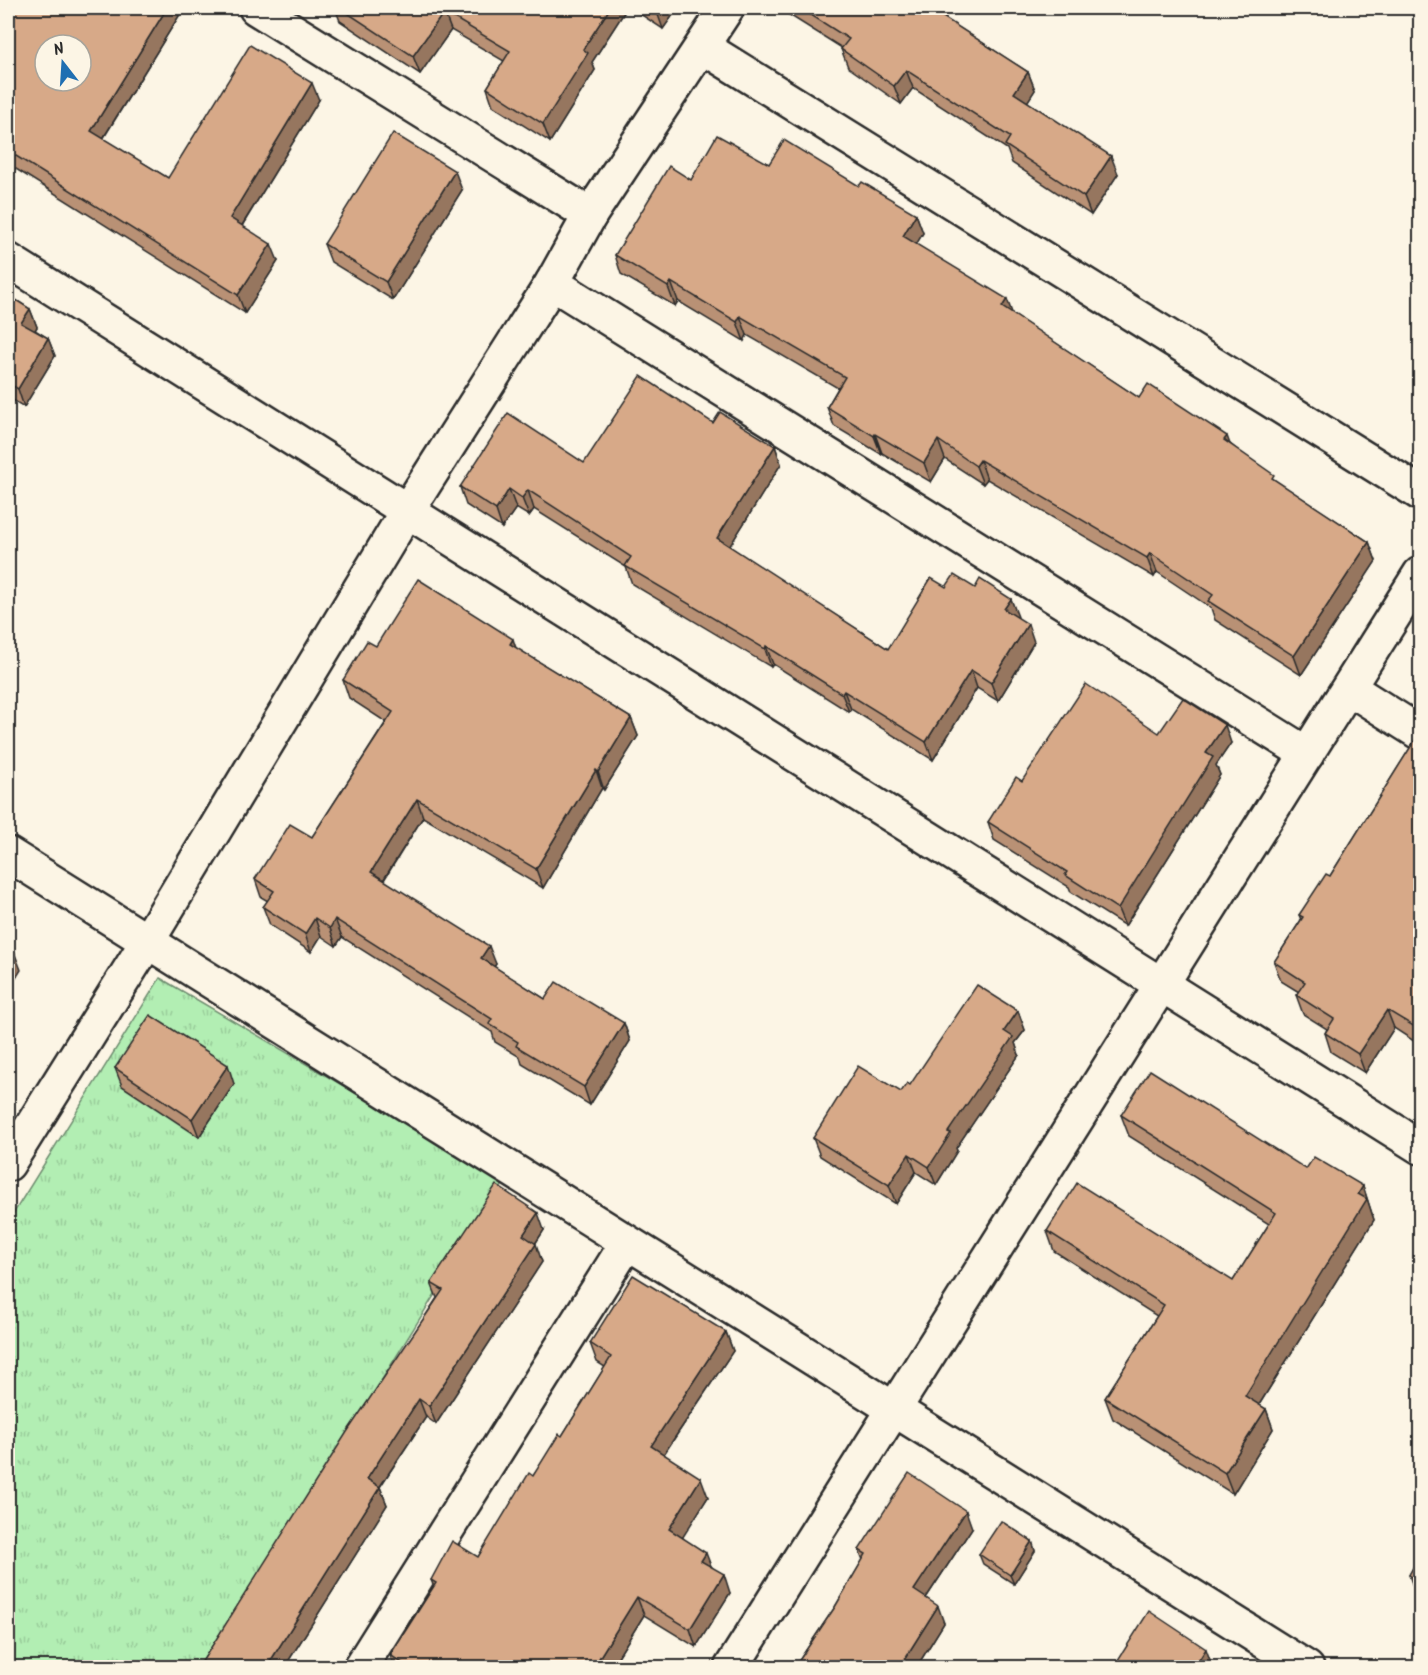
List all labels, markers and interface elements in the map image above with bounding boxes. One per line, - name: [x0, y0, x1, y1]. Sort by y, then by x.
- north arrow: [33, 33, 93, 93]
- text: N: [51, 37, 68, 64]

